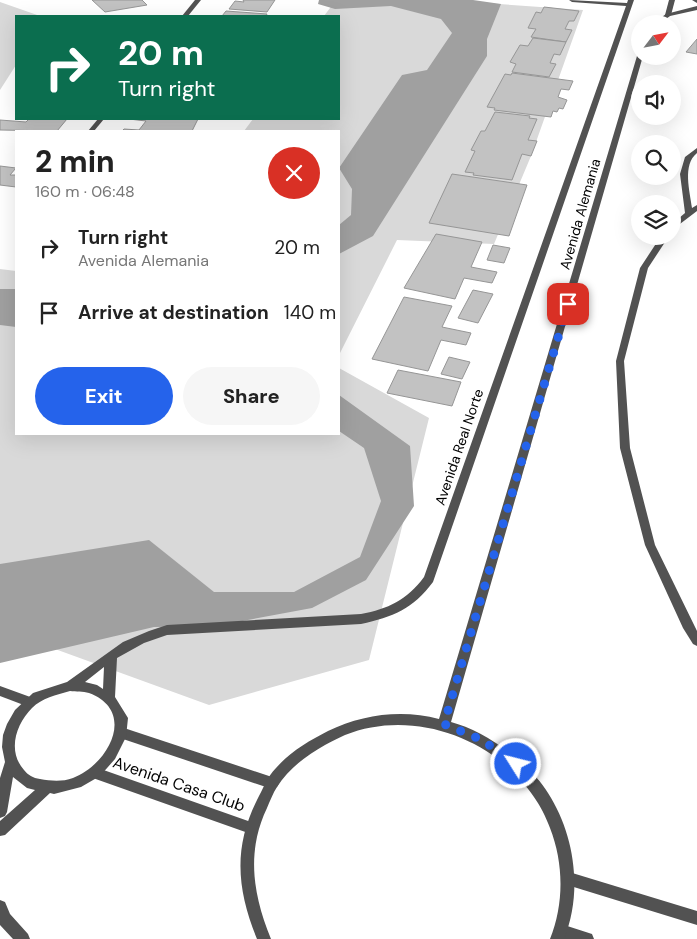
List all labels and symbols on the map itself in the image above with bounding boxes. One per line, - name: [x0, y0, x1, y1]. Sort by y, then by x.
- north arrow: [631, 15, 681, 65]
- street label: Avenida Alemania: [556, 156, 604, 272]
- pin: [547, 283, 589, 325]
- street label: Avenida Real Norte: [431, 386, 487, 508]
- position arrow: [489, 737, 541, 789]
- street label: Avenida Casa Club: [110, 752, 248, 816]

